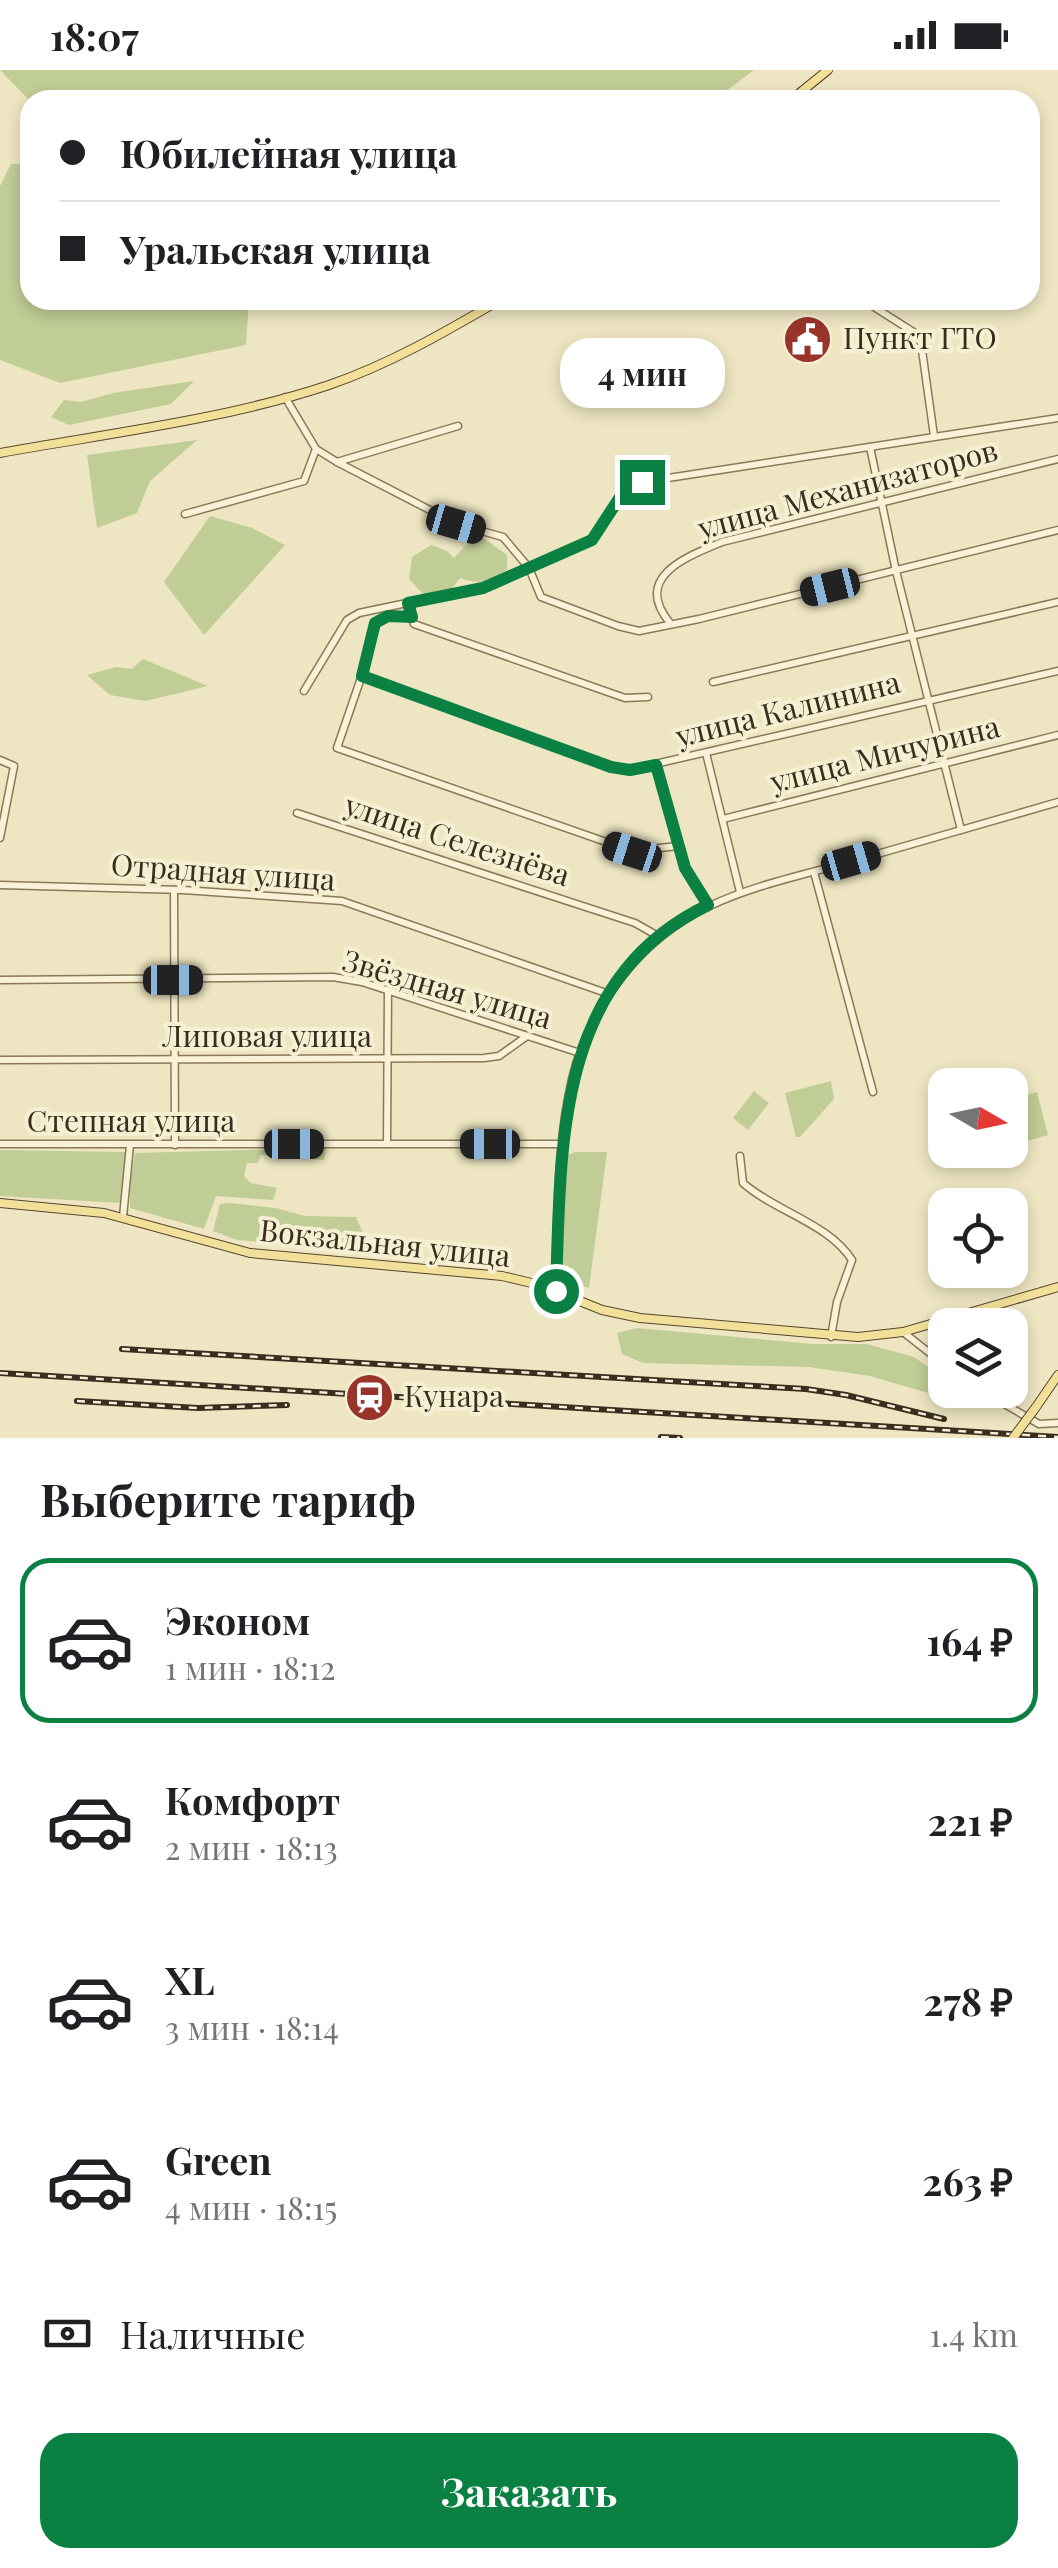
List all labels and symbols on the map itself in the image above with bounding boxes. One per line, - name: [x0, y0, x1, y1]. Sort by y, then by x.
- public building icon: Пункт ГТО: [782, 313, 834, 365]
- place label: Пункт ГТО: [843, 317, 997, 357]
- callout: 4 мин: [560, 337, 724, 407]
- street label: улица Механизаторов: [692, 429, 1002, 548]
- route end: [620, 460, 665, 505]
- car: [423, 501, 489, 547]
- car: [797, 565, 863, 609]
- street label: улица Калинина: [670, 661, 904, 756]
- street label: улица Мичурина: [765, 705, 1003, 801]
- street label: улица Селезнёва: [339, 784, 575, 894]
- car: [599, 828, 665, 876]
- car: [818, 838, 884, 884]
- street label: Отрадная улица: [110, 843, 337, 899]
- street label: Звёздная улица: [338, 939, 557, 1037]
- car: [143, 965, 203, 995]
- street label: Липовая улица: [161, 1015, 372, 1055]
- north arrow: [928, 1068, 1028, 1168]
- street label: Степная улица: [27, 1100, 235, 1140]
- car: [264, 1129, 324, 1159]
- car: [460, 1129, 520, 1159]
- street label: Вокзальная улица: [258, 1209, 512, 1275]
- route start: [534, 1269, 579, 1314]
- station icon: Кунара: [343, 1371, 395, 1423]
- place label: Кунара: [404, 1375, 504, 1415]

